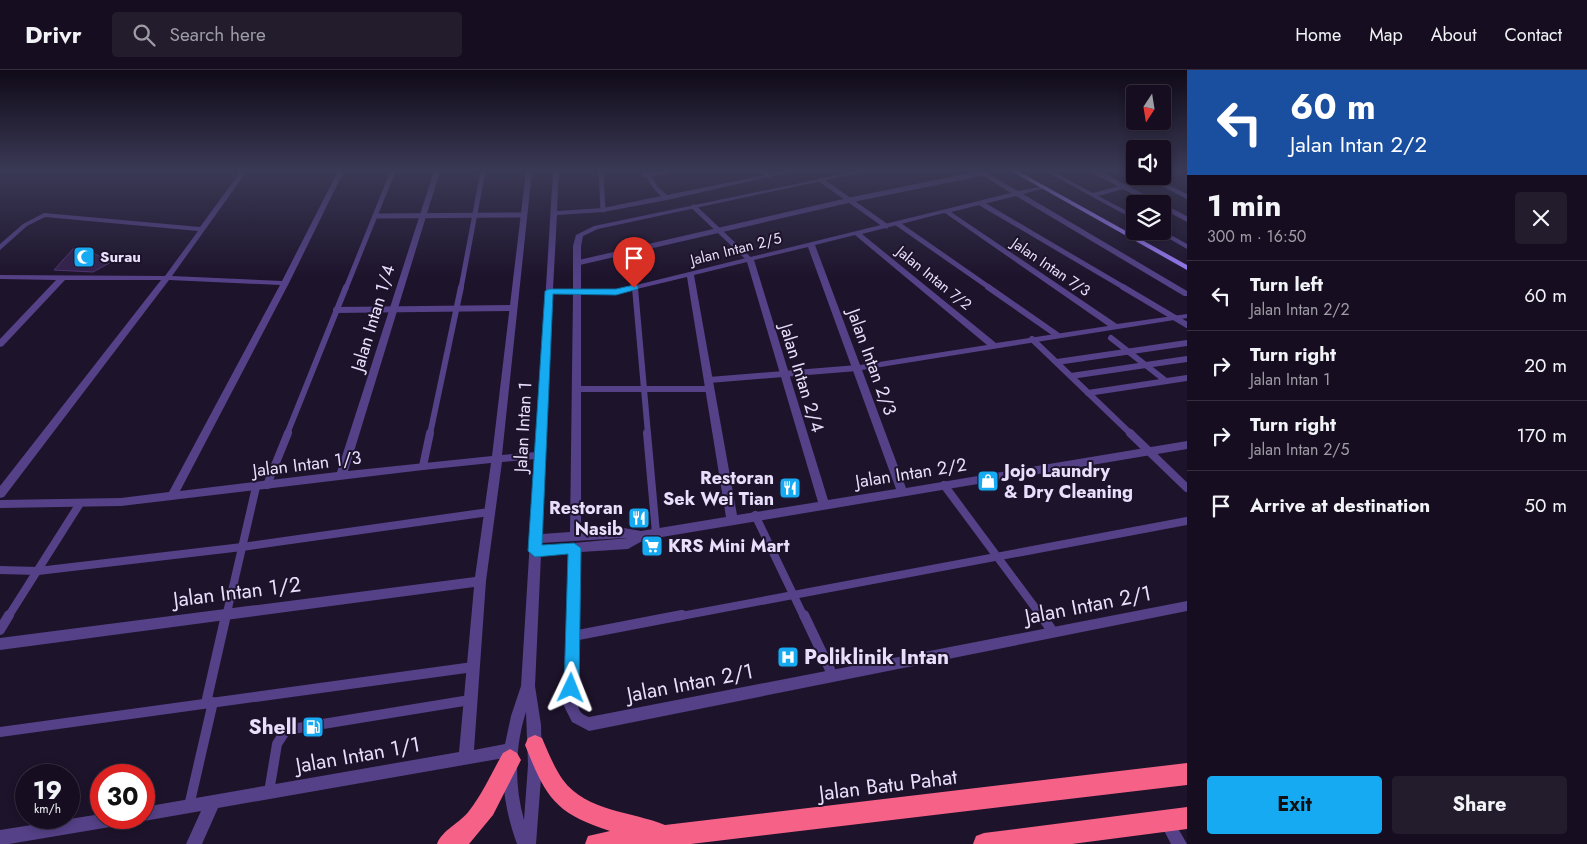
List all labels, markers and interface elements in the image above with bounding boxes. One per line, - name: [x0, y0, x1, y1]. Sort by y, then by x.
- search box: [112, 12, 462, 57]
- text: Drivr: [25, 17, 82, 52]
- icon: search: [130, 21, 158, 49]
- text: Search here: [170, 21, 266, 48]
- text: Home: [1295, 22, 1341, 48]
- text: Map: [1369, 22, 1403, 48]
- text: About: [1431, 22, 1476, 48]
- text: Contact: [1504, 22, 1562, 48]
- text: 60 m: [1290, 82, 1376, 132]
- north arrow: [1126, 85, 1171, 130]
- map controls: [1126, 85, 1171, 240]
- icon: left: [1207, 90, 1272, 155]
- text: Jalan Intan 2/2: [1290, 128, 1427, 160]
- button: sound: [1126, 140, 1171, 185]
- text: 1 min: [1207, 184, 1281, 227]
- button: close: [1515, 192, 1567, 244]
- button: layers: [1126, 195, 1171, 240]
- text: 300 m · 16:50: [1207, 225, 1306, 248]
- street label: Jalan Intan 2/5: [686, 227, 784, 271]
- street label: Jalan Intan 7/3: [1006, 231, 1095, 302]
- pin: [613, 237, 655, 288]
- street label: Jalan Intan 7/2: [890, 239, 976, 315]
- icon: arrive: [620, 244, 648, 272]
- mosque icon: Surau: [72, 245, 96, 269]
- place label: Surau: [100, 246, 141, 268]
- street label: Jalan Intan 1/4: [344, 262, 402, 376]
- text: Turn left: [1250, 271, 1323, 298]
- icon: left: [1207, 282, 1235, 310]
- text: 60 m: [1524, 282, 1567, 309]
- text: Jalan Intan 2/2: [1250, 298, 1350, 321]
- street label: Jalan Intan 2/3: [840, 303, 903, 419]
- street label: Jalan Intan 2/4: [773, 319, 831, 436]
- text: Turn right: [1250, 341, 1336, 368]
- icon: right: [1207, 352, 1235, 380]
- text: 20 m: [1524, 352, 1567, 379]
- text: Jalan Intan 1: [1250, 368, 1330, 391]
- street label: Jalan Intan 1: [508, 381, 538, 475]
- text: Turn right: [1250, 411, 1336, 438]
- icon: right: [1207, 422, 1235, 450]
- text: 170 m: [1517, 422, 1567, 449]
- text: Jalan Intan 2/5: [1250, 438, 1350, 461]
- street label: Jalan Intan 1/3: [249, 444, 363, 484]
- street label: Jalan Intan 2/2: [852, 451, 968, 495]
- place label: Jojo Laundry & Dry Cleaning: [1001, 458, 1133, 505]
- place label: Restoran Sek Wei Tian: [663, 465, 774, 512]
- shop icon: Jojo Laundry & Dry Cleaning: [976, 469, 1000, 493]
- restaurant icon: Restoran Sek Wei Tian: [778, 476, 802, 500]
- icon: arrive: [1207, 492, 1235, 520]
- text: Arrive at destination: [1250, 492, 1430, 519]
- text: 50 m: [1524, 492, 1567, 519]
- place label: Restoran Nasib: [549, 495, 623, 542]
- restaurant icon: Restoran Nasib: [627, 506, 651, 530]
- place label: KRS Mini Mart: [668, 533, 790, 559]
- supermarket icon: KRS Mini Mart: [640, 534, 664, 558]
- street label: Jalan Intan 1/2: [169, 569, 302, 615]
- street label: Jalan Intan 2/1: [1019, 578, 1154, 633]
- place label: Poliklinik Intan: [804, 642, 949, 672]
- hospital icon: Poliklinik Intan: [776, 645, 800, 669]
- street label: Jalan Intan 2/1: [621, 656, 756, 711]
- position arrow: [544, 661, 596, 713]
- place label: Shell: [249, 712, 297, 742]
- fuel station icon: Shell: [301, 715, 325, 739]
- street label: Jalan Intan 1/1: [291, 729, 423, 781]
- street label: Jalan Batu Pahat: [814, 762, 959, 809]
- speed limit sign: 30: [90, 764, 155, 829]
- text: 19: [33, 772, 62, 808]
- button: Exit: [1207, 776, 1382, 834]
- button: Share: [1392, 776, 1567, 834]
- text: km/h: [34, 800, 61, 818]

